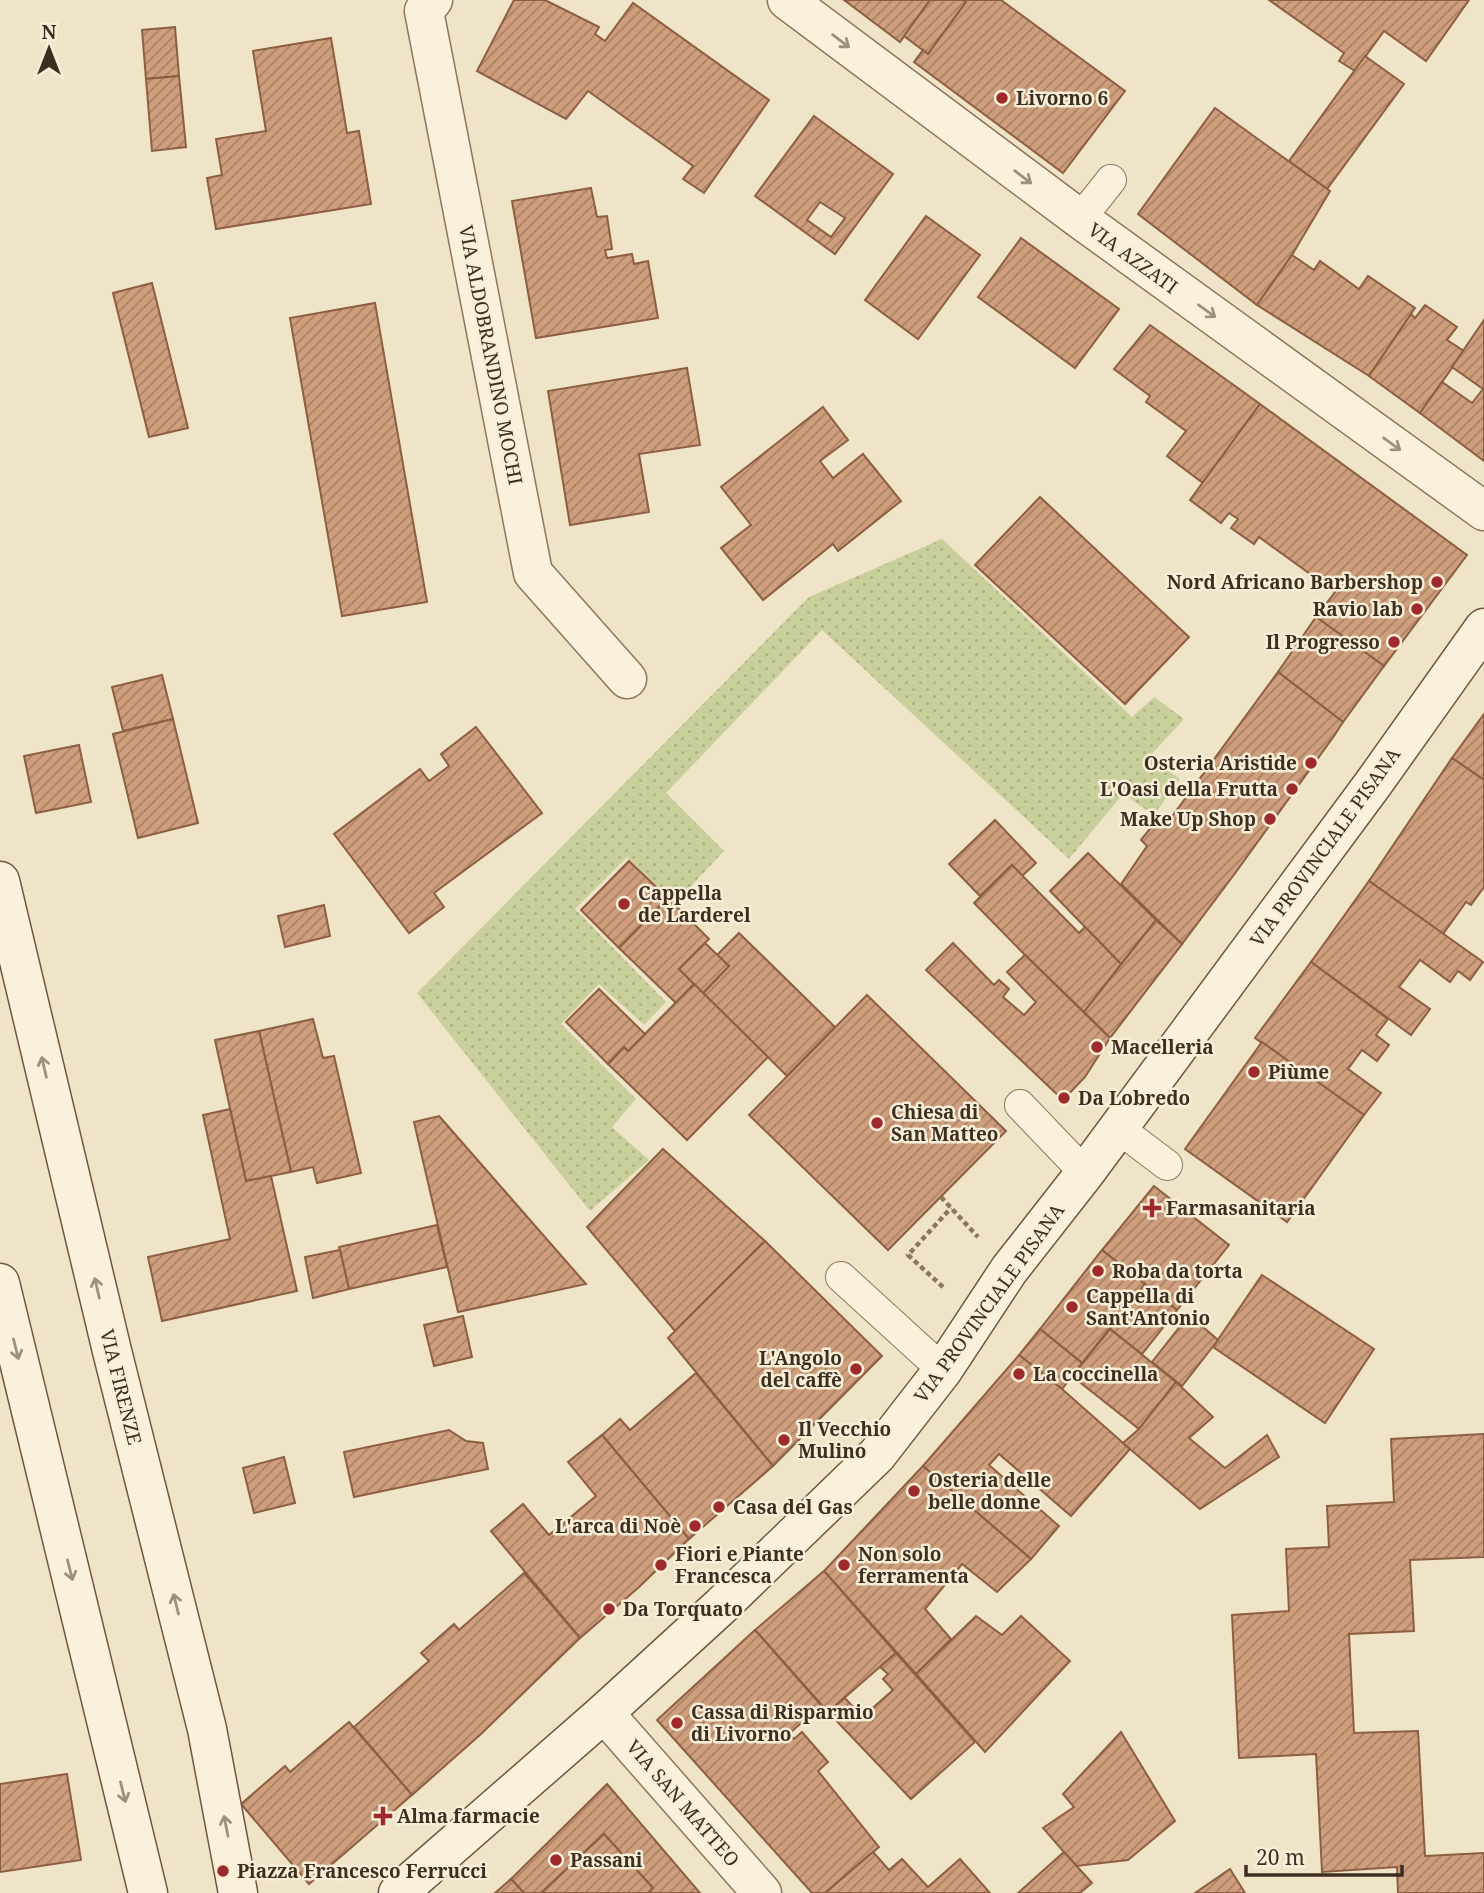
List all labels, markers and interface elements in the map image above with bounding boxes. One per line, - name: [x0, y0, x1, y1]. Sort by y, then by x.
- north arrow: [14, 14, 84, 84]
- text: N: [42, 19, 57, 45]
- one-way arrow: [831, 34, 850, 48]
- place label: Livorno 6: [1016, 85, 1109, 111]
- marker: Livorno 6: [994, 90, 1010, 106]
- one-way arrow: [1014, 169, 1033, 184]
- street label: VIA AZZATI: [1083, 217, 1183, 299]
- street label: VIA ALDOBRANDINO MOCHI: [453, 223, 529, 487]
- one-way arrow: [1197, 304, 1216, 318]
- one-way arrow: [1382, 437, 1401, 451]
- place label: Nord Africano Barbershop: [1167, 569, 1423, 595]
- marker: Nord Africano Barbershop: [1429, 574, 1445, 590]
- place label: Ravio lab: [1313, 596, 1403, 622]
- marker: Ravio lab: [1409, 601, 1425, 617]
- place label: Il Progresso: [1266, 629, 1380, 655]
- marker: Il Progresso: [1386, 634, 1402, 650]
- street label: VIA PROVINCIALE PISANA: [1244, 742, 1406, 952]
- place label: Osteria Aristide: [1144, 750, 1297, 776]
- marker: Osteria Aristide: [1303, 755, 1319, 771]
- place label: L'Oasi della Frutta: [1100, 776, 1278, 802]
- marker: L'Oasi della Frutta: [1284, 781, 1300, 797]
- place label: Make Up Shop: [1120, 806, 1256, 832]
- marker: Make Up Shop: [1262, 811, 1278, 827]
- place label: Cappella de Larderel: [638, 880, 751, 928]
- marker: Cappella de Larderel: [616, 896, 632, 912]
- place label: Macelleria: [1111, 1034, 1214, 1060]
- marker: Macelleria: [1089, 1039, 1105, 1055]
- one-way arrow: [37, 1056, 50, 1079]
- place label: Piùme: [1268, 1059, 1329, 1085]
- marker: Piùme: [1246, 1064, 1262, 1080]
- place label: Da Lobredo: [1078, 1085, 1190, 1111]
- marker: Da Lobredo: [1056, 1090, 1072, 1106]
- place label: Chiesa di San Matteo: [891, 1099, 998, 1147]
- marker: Chiesa di San Matteo: [869, 1115, 885, 1131]
- place label: Farmasanitaria: [1166, 1195, 1316, 1221]
- street label: VIA PROVINCIALE PISANA: [908, 1198, 1070, 1408]
- marker: Farmasanitaria: [1144, 1200, 1160, 1216]
- place label: Roba da torta: [1112, 1258, 1243, 1284]
- marker: Roba da torta: [1090, 1263, 1106, 1279]
- one-way arrow: [90, 1277, 103, 1300]
- place label: Cappella di Sant'Antonio: [1086, 1283, 1210, 1331]
- marker: Cappella di Sant'Antonio: [1064, 1299, 1080, 1315]
- street label: VIA FIRENZE: [94, 1327, 148, 1448]
- one-way arrow: [10, 1337, 23, 1360]
- place label: L'Angolo del caffè: [759, 1345, 842, 1393]
- marker: L'Angolo del caffè: [848, 1361, 864, 1377]
- place label: La coccinella: [1033, 1361, 1158, 1387]
- marker: La coccinella: [1011, 1366, 1027, 1382]
- place label: Il Vecchio Mulino: [798, 1416, 891, 1464]
- marker: Il Vecchio Mulino: [776, 1432, 792, 1448]
- place label: Osteria delle belle donne: [928, 1467, 1051, 1515]
- marker: Osteria delle belle donne: [906, 1483, 922, 1499]
- place label: Casa del Gas: [733, 1494, 853, 1520]
- marker: Casa del Gas: [711, 1499, 727, 1515]
- place label: L'arca di Noè: [555, 1513, 681, 1539]
- marker: L'arca di Noè: [687, 1518, 703, 1534]
- place label: Fiori e Piante Francesca: [675, 1541, 804, 1589]
- place label: Non solo ferramenta: [858, 1541, 969, 1589]
- marker: Fiori e Piante Francesca: [653, 1557, 669, 1573]
- marker: Non solo ferramenta: [836, 1557, 852, 1573]
- one-way arrow: [63, 1558, 77, 1581]
- one-way arrow: [169, 1593, 182, 1616]
- place label: Da Torquato: [623, 1596, 743, 1622]
- marker: Da Torquato: [601, 1601, 617, 1617]
- place label: Cassa di Risparmio di Livorno: [691, 1699, 874, 1747]
- marker: Cassa di Risparmio di Livorno: [669, 1715, 685, 1731]
- street label: VIA SAN MATTEO: [621, 1734, 745, 1872]
- one-way arrow: [117, 1780, 130, 1802]
- place label: Alma farmacie: [397, 1803, 540, 1829]
- marker: Alma farmacie: [375, 1808, 391, 1824]
- one-way arrow: [218, 1815, 232, 1838]
- scale bar: [1246, 1834, 1402, 1878]
- text: 20 m: [1256, 1843, 1305, 1871]
- place label: Passani: [570, 1847, 643, 1873]
- marker: Passani: [548, 1852, 564, 1868]
- place label: Piazza Francesco Ferrucci: [237, 1858, 487, 1884]
- marker: Piazza Francesco Ferrucci: [215, 1863, 231, 1879]

